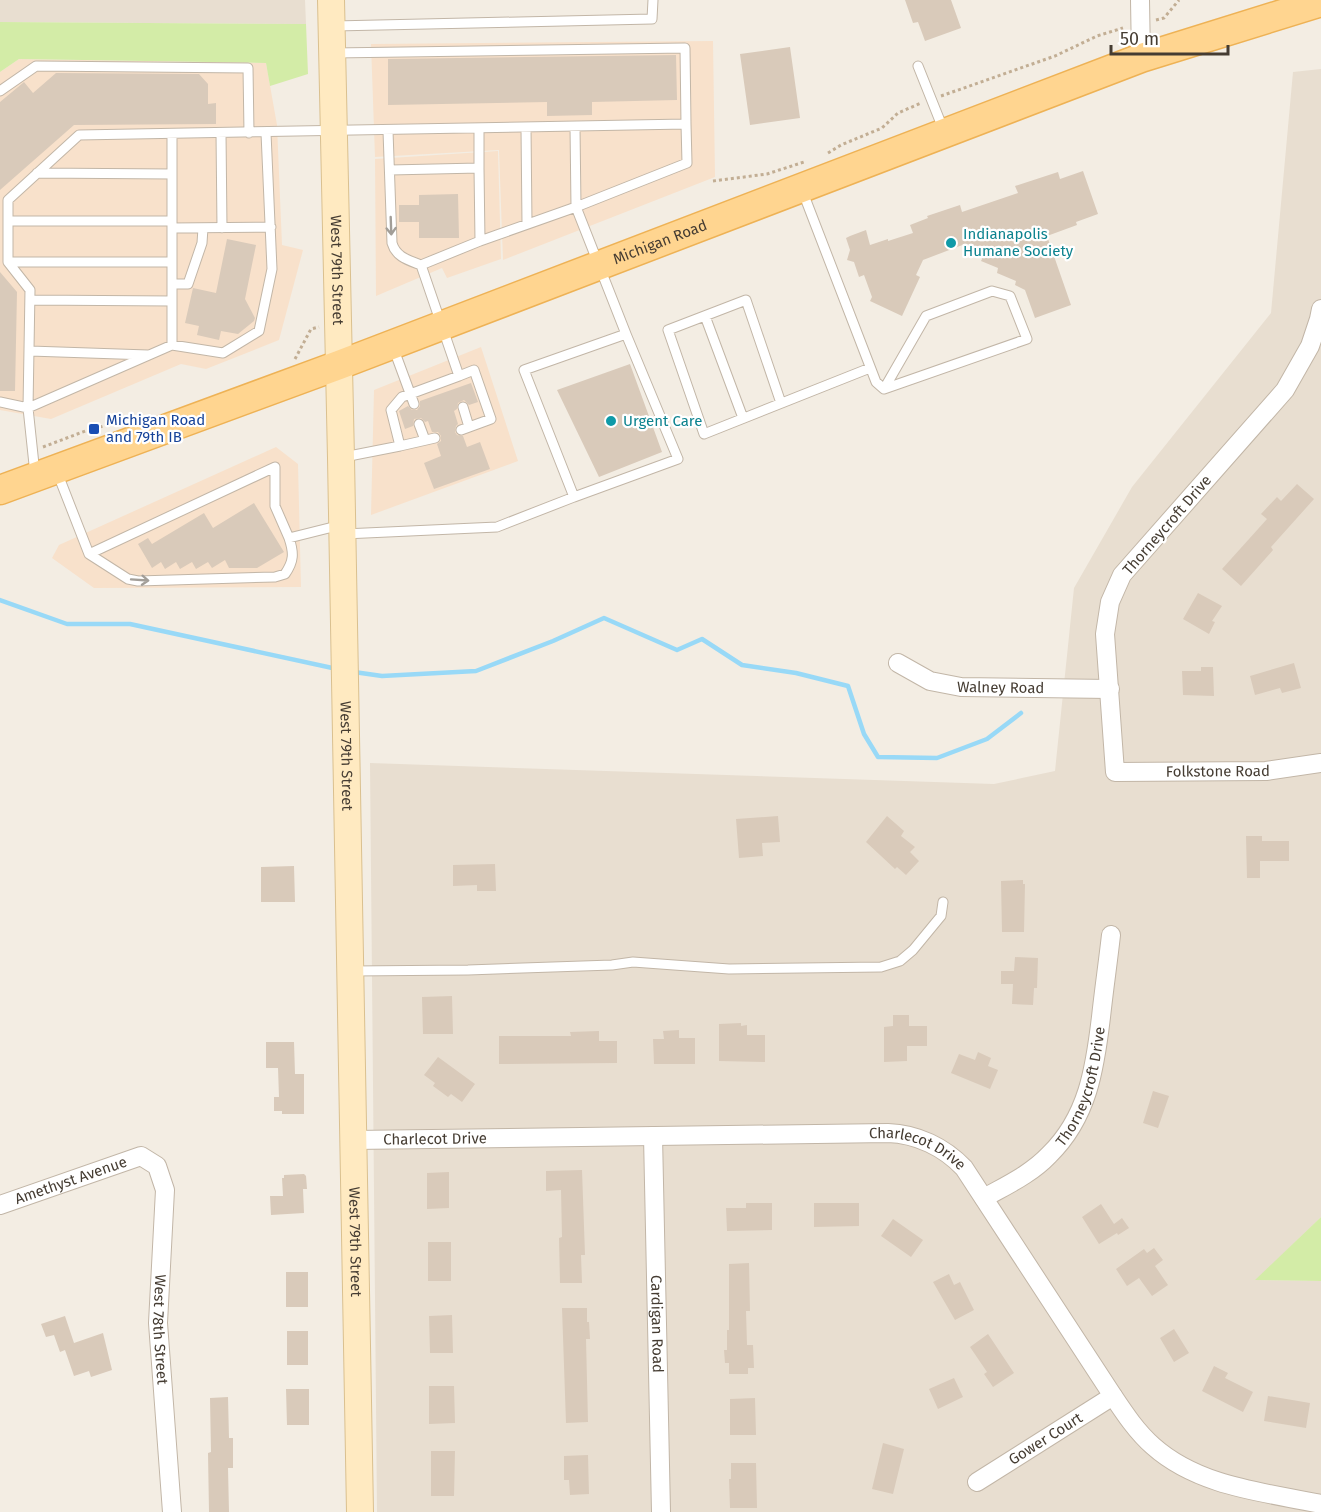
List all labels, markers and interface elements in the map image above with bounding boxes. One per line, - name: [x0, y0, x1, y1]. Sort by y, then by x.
- scale bar: [1111, 18, 1228, 56]
- text: 50 m: [1120, 28, 1159, 50]
- street label: West 79th Street: [327, 215, 347, 326]
- one-way arrow: [386, 215, 397, 235]
- street label: Michigan Road: [610, 216, 710, 268]
- place label: Indianapolis Humane Society: [963, 225, 1074, 260]
- marker: Indianapolis Humane Society: [944, 236, 958, 250]
- place label: Michigan Road and 79th IB: [106, 411, 205, 446]
- place label: Urgent Care: [623, 412, 702, 430]
- marker: Urgent Care: [604, 414, 618, 428]
- marker: Michigan Road and 79th IB: [87, 422, 101, 436]
- street label: Thorneycroft Drive: [1119, 471, 1215, 579]
- one-way arrow: [129, 575, 149, 586]
- street label: Walney Road: [957, 678, 1044, 697]
- street label: West 79th Street: [336, 701, 356, 812]
- street label: Folkstone Road: [1166, 762, 1270, 781]
- street label: Thorneycroft Drive: [1052, 1026, 1109, 1150]
- street label: Charlecot Drive: [869, 1124, 970, 1174]
- street label: Charlecot Drive: [383, 1129, 487, 1149]
- street label: Amethyst Avenue: [12, 1153, 129, 1208]
- street label: West 79th Street: [345, 1187, 365, 1298]
- street label: West 78th Street: [149, 1274, 172, 1386]
- street label: Cardigan Road: [647, 1275, 667, 1373]
- street label: Gower Court: [1005, 1408, 1086, 1469]

